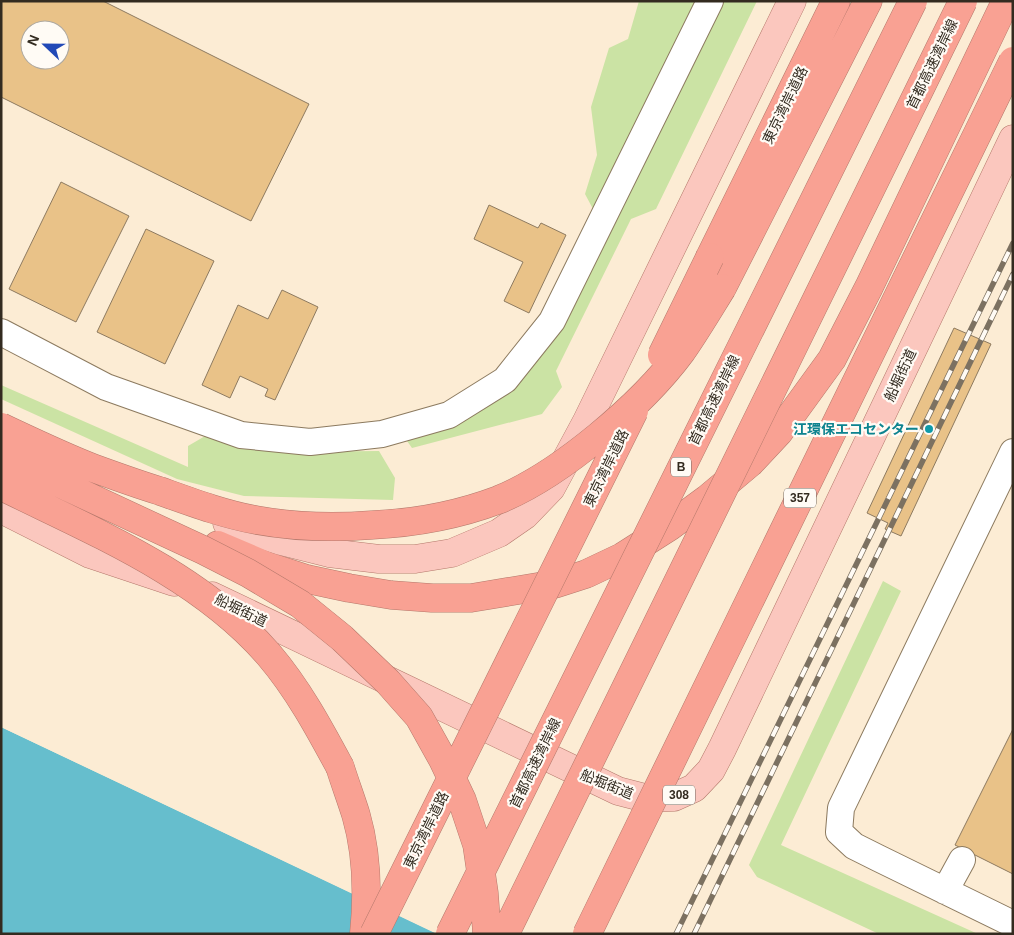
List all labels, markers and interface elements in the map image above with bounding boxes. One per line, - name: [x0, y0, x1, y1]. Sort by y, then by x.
- street label: 首都高速湾岸線: [903, 16, 961, 112]
- north arrow: [20, 20, 70, 70]
- text: N: [24, 32, 42, 48]
- street label: 東京湾岸道路: [759, 64, 811, 146]
- street label: 船堀街道: [881, 346, 919, 404]
- street label: 首都高速湾岸線: [685, 352, 743, 448]
- place label: 江環保エコセンター: [793, 421, 919, 437]
- marker: 江環保エコセンター: [923, 423, 935, 435]
- street label: 東京湾岸道路: [580, 427, 632, 509]
- road number: B: [671, 458, 691, 477]
- road number: 357: [784, 488, 816, 508]
- street label: 船堀街道: [212, 591, 270, 629]
- street label: 首都高速湾岸線: [506, 715, 564, 811]
- street label: 船堀街道: [578, 766, 636, 802]
- road number: 308: [663, 786, 695, 804]
- street label: 東京湾岸道路: [400, 789, 452, 871]

